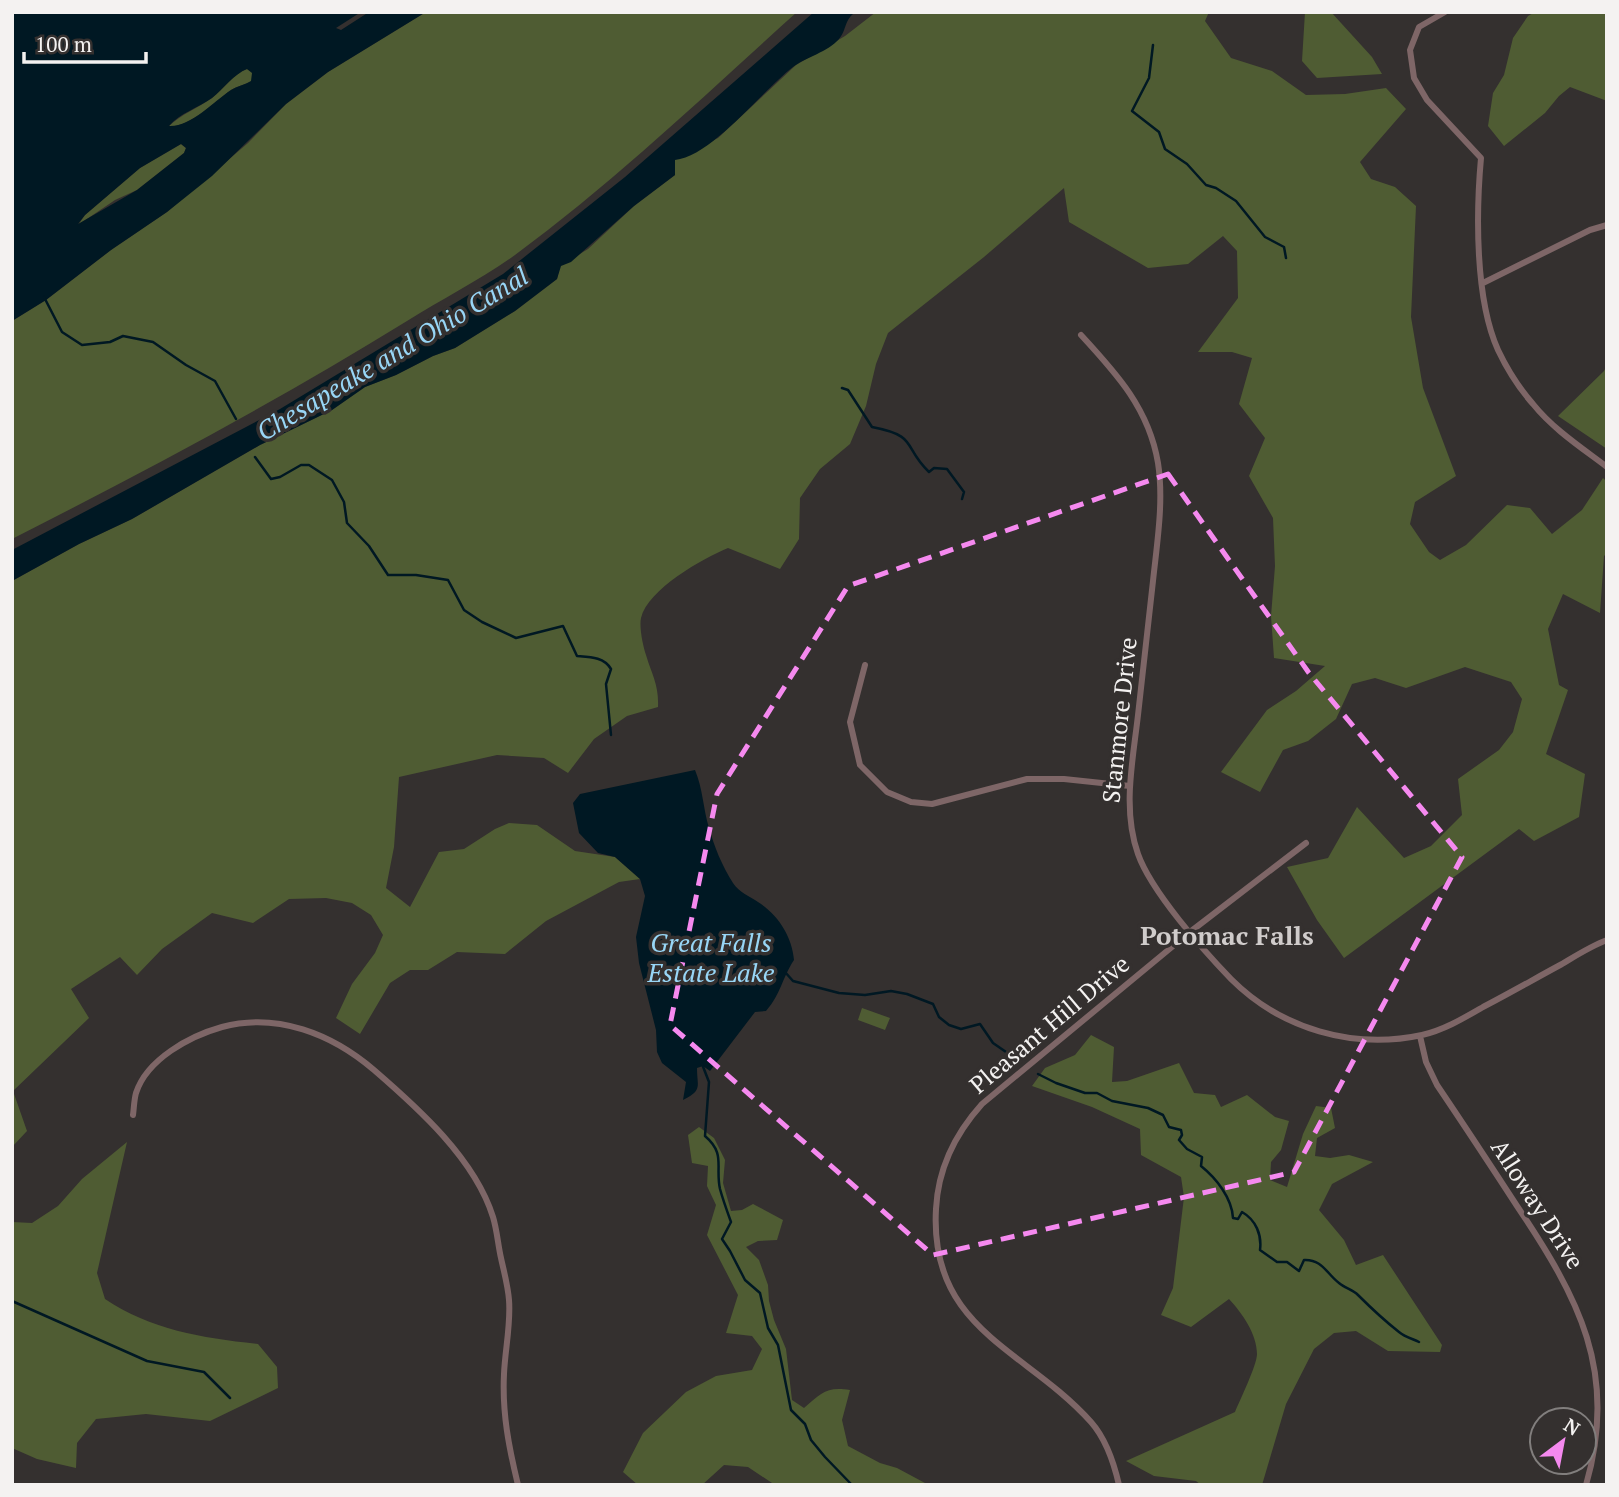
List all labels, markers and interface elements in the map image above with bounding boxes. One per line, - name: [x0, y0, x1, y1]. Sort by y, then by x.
- scale bar: [24, 21, 147, 65]
- text: 100 m: [35, 30, 92, 58]
- water label: Chesapeake and Ohio Canal: [250, 258, 535, 448]
- street label: Stanmore Drive: [1094, 636, 1144, 804]
- district label: Potomac Falls: [1140, 918, 1314, 952]
- water label: Great Falls Estate Lake: [646, 925, 775, 989]
- street label: Pleasant Hill Drive: [962, 948, 1136, 1100]
- street label: Alloway Drive: [1484, 1133, 1592, 1275]
- north arrow: [1528, 1406, 1598, 1476]
- text: N: [1560, 1412, 1586, 1441]

